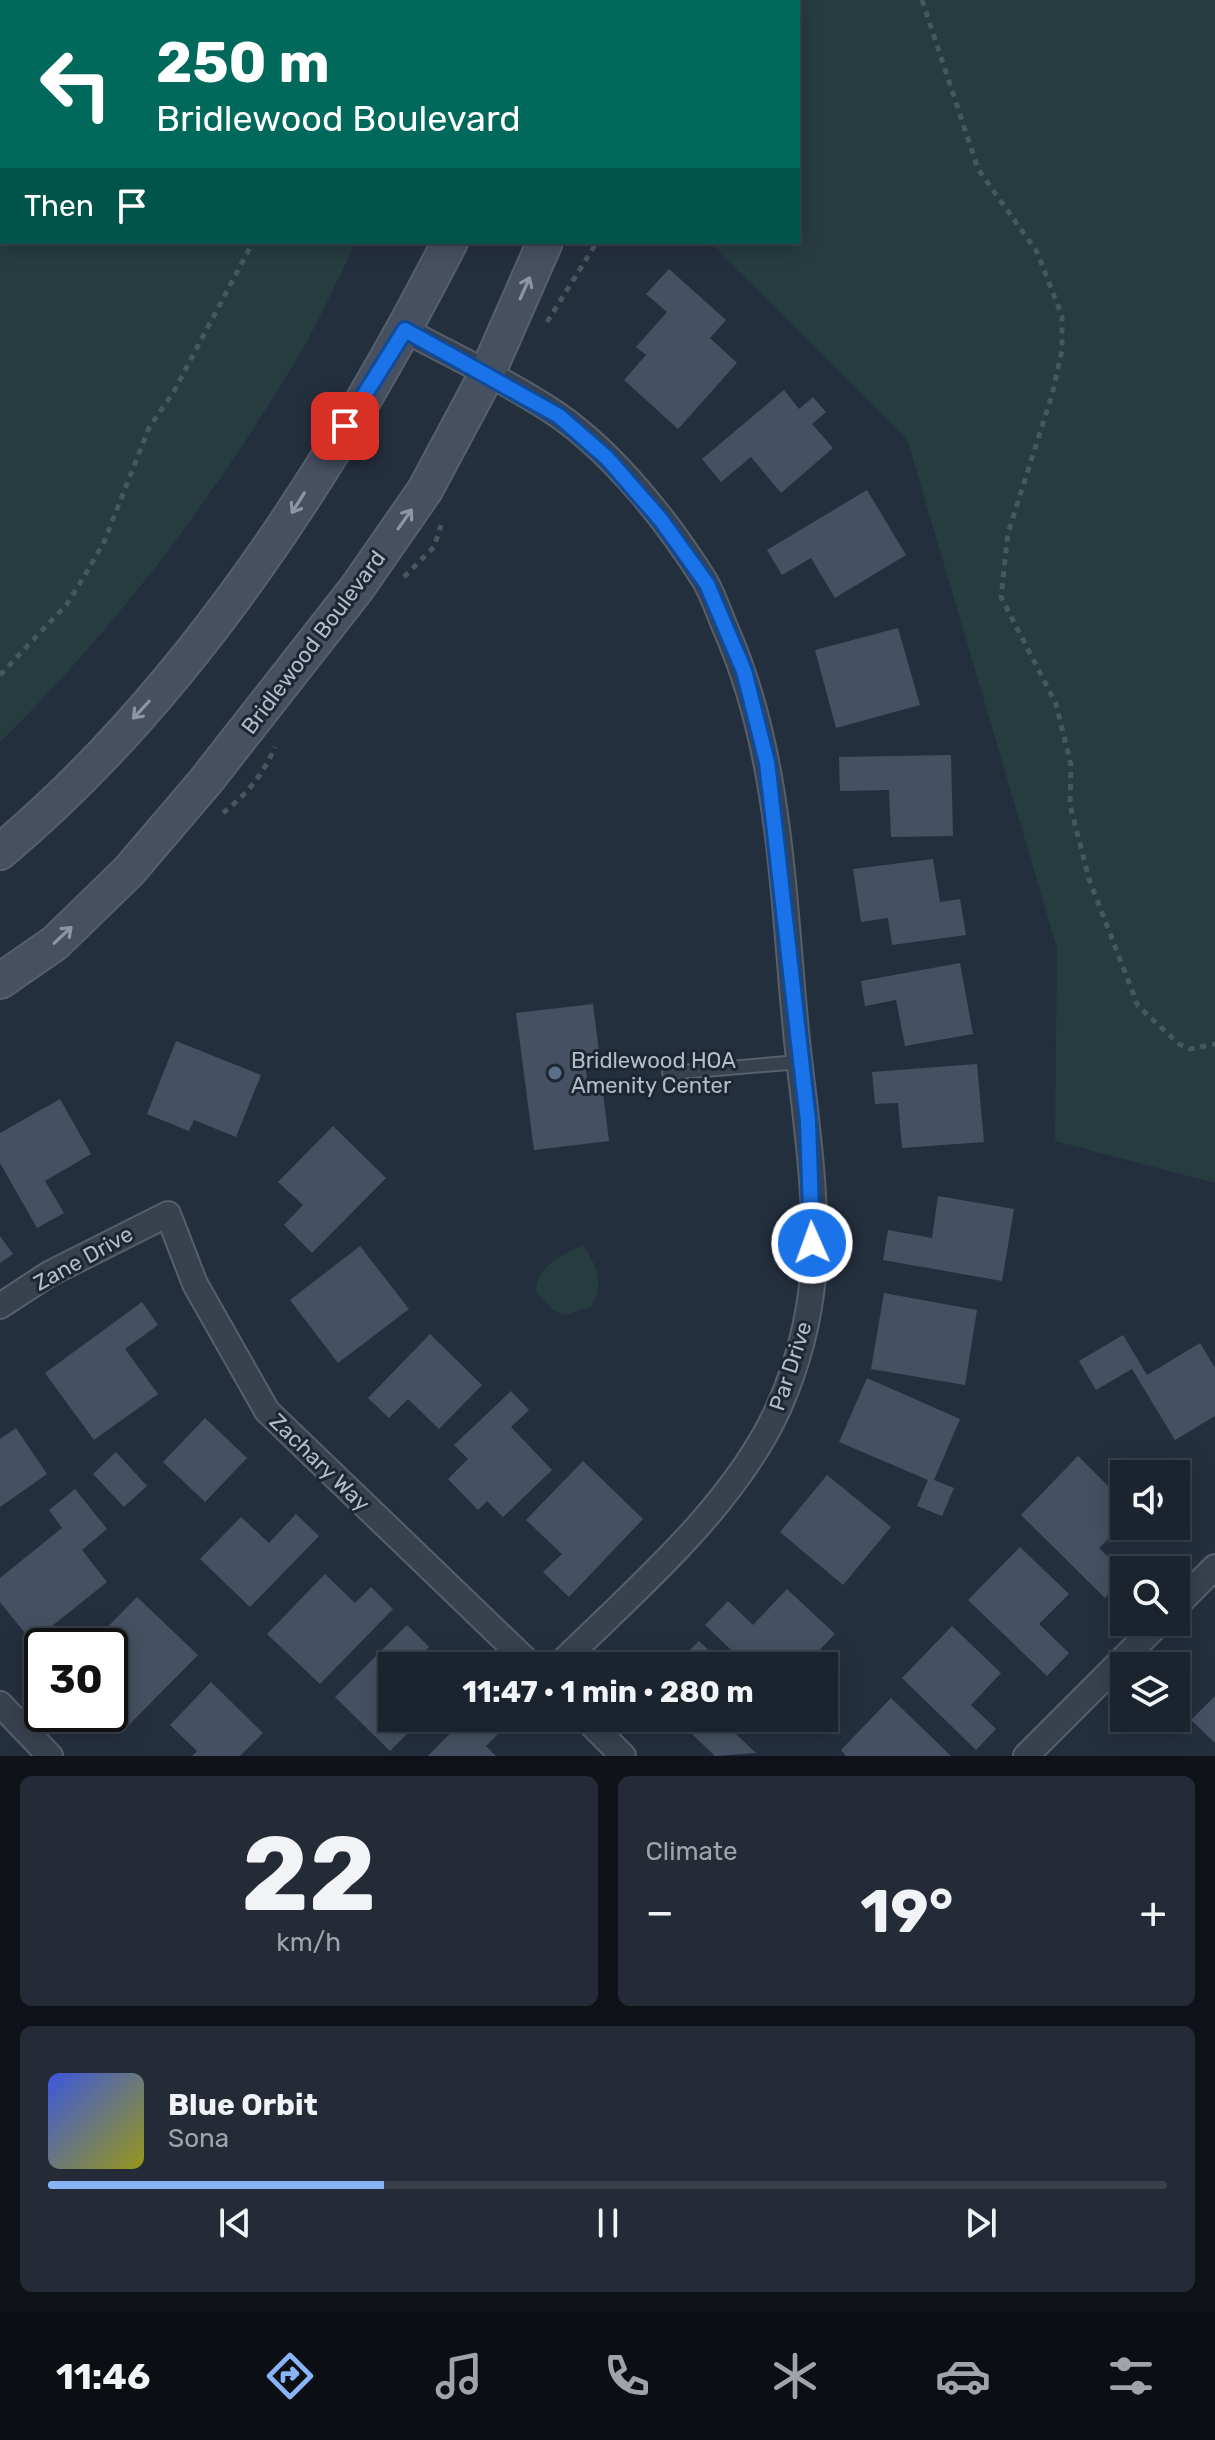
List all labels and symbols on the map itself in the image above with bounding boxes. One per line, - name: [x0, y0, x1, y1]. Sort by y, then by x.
- one-way arrow: [518, 277, 533, 301]
- pin: [311, 392, 379, 460]
- one-way arrow: [290, 491, 306, 514]
- one-way arrow: [397, 508, 413, 530]
- street label: Bridlewood Boulevard: [236, 545, 391, 739]
- one-way arrow: [132, 700, 151, 720]
- one-way arrow: [52, 926, 72, 945]
- place label: Bridlewood HOA Amenity Center: [571, 1047, 736, 1099]
- marker: Bridlewood HOA Amenity Center: [546, 1064, 564, 1082]
- position arrow: [770, 1201, 854, 1285]
- street label: Zane Drive: [29, 1220, 138, 1297]
- street label: Par Drive: [763, 1318, 818, 1414]
- street label: Zachary Way: [264, 1408, 375, 1517]
- speed limit sign: 30: [24, 1628, 128, 1732]

